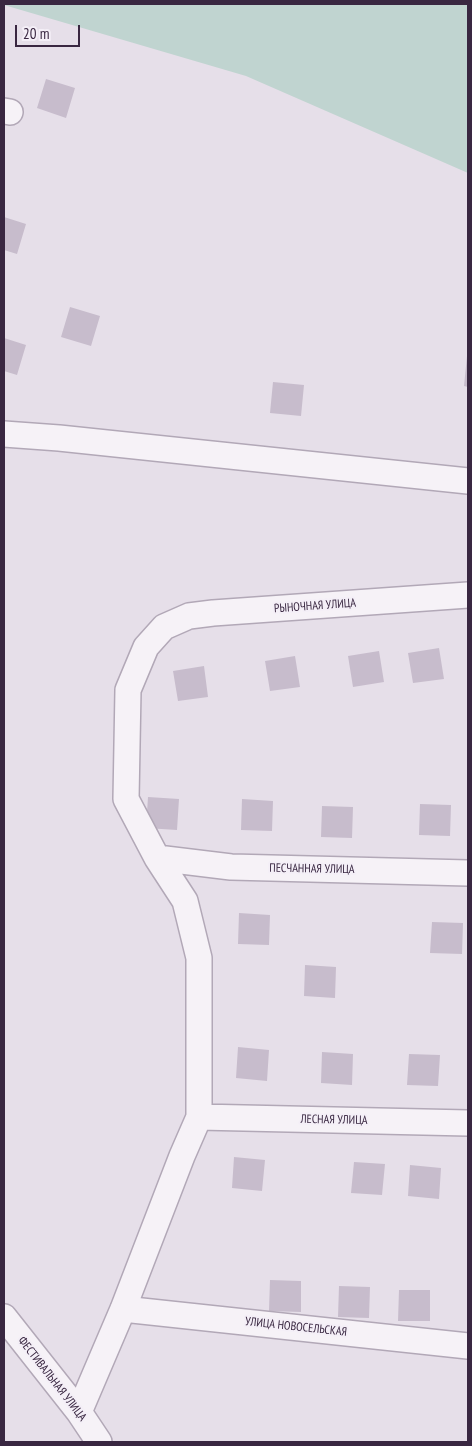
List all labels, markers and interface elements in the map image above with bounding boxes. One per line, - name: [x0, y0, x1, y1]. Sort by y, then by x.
- scale bar: [18, 15, 82, 47]
- text: 20 m: [23, 24, 49, 43]
- street label: РЫНОЧНАЯ УЛИЦА: [274, 596, 356, 616]
- street label: ПЕСЧАННАЯ УЛИЦА: [269, 861, 355, 877]
- street label: ЛЕСНАЯ УЛИЦА: [300, 1112, 368, 1128]
- street label: УЛИЦА НОВОСЕЛЬСКАЯ: [244, 1314, 348, 1340]
- street label: ФЕСТИВАЛЬНАЯ УЛИЦА: [15, 1334, 89, 1424]

